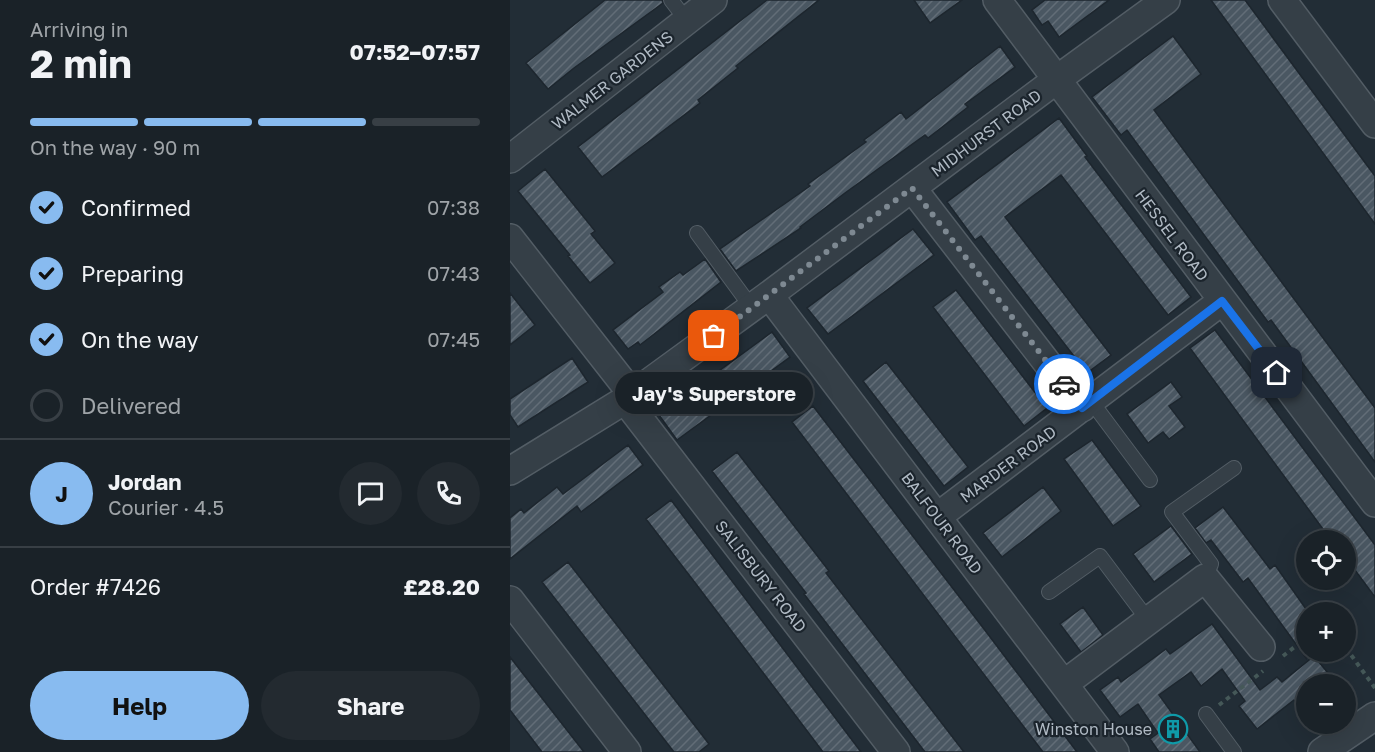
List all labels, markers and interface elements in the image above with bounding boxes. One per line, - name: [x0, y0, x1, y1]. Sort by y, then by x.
- text: Arriving in: [30, 17, 128, 41]
- street label: WALMER GARDENS: [547, 26, 677, 134]
- text: 07:52–07:57: [349, 38, 480, 65]
- text: 2 min: [30, 40, 132, 87]
- street label: MIDHURST ROAD: [927, 85, 1045, 181]
- text: On the way · 90 m: [30, 135, 200, 159]
- street label: HESSEL ROAD: [1131, 185, 1213, 285]
- icon: check: [30, 191, 63, 224]
- text: Confirmed: [81, 194, 191, 221]
- text: 07:38: [427, 195, 480, 219]
- icon: check: [30, 257, 63, 290]
- text: Preparing: [81, 260, 184, 287]
- text: 07:43: [427, 261, 480, 285]
- pin: [688, 310, 739, 361]
- icon: bag: [697, 319, 730, 352]
- icon: check: [30, 323, 63, 356]
- text: On the way: [81, 326, 199, 353]
- text: 07:45: [427, 327, 480, 351]
- pin: [1251, 347, 1302, 398]
- courier: [1034, 354, 1094, 414]
- icon: home: [1260, 356, 1293, 389]
- icon: car: [1048, 368, 1081, 401]
- callout: Jay's Superstore: [615, 372, 813, 414]
- text: Jay's Superstore: [632, 381, 796, 405]
- text: Delivered: [81, 392, 181, 419]
- street label: MARDER ROAD: [956, 421, 1060, 507]
- button: chat: [339, 462, 402, 525]
- button: phone: [417, 462, 480, 525]
- text: Jordan: [108, 468, 182, 495]
- street label: BALFOUR ROAD: [897, 468, 987, 578]
- text: J: [55, 480, 68, 507]
- text: Courier · 4.5: [108, 495, 224, 519]
- street label: SALISBURY ROAD: [711, 516, 811, 636]
- map controls: [1296, 530, 1356, 734]
- button: locate: [1296, 530, 1356, 590]
- text: Order #7426: [30, 573, 161, 600]
- text: £28.20: [403, 573, 480, 600]
- button: +: [1296, 602, 1356, 662]
- button: Help: [30, 671, 249, 740]
- button: Share: [261, 671, 480, 740]
- button: −: [1296, 674, 1356, 734]
- building icon: Winston House: [1157, 713, 1189, 745]
- place label: Winston House: [1035, 719, 1152, 739]

